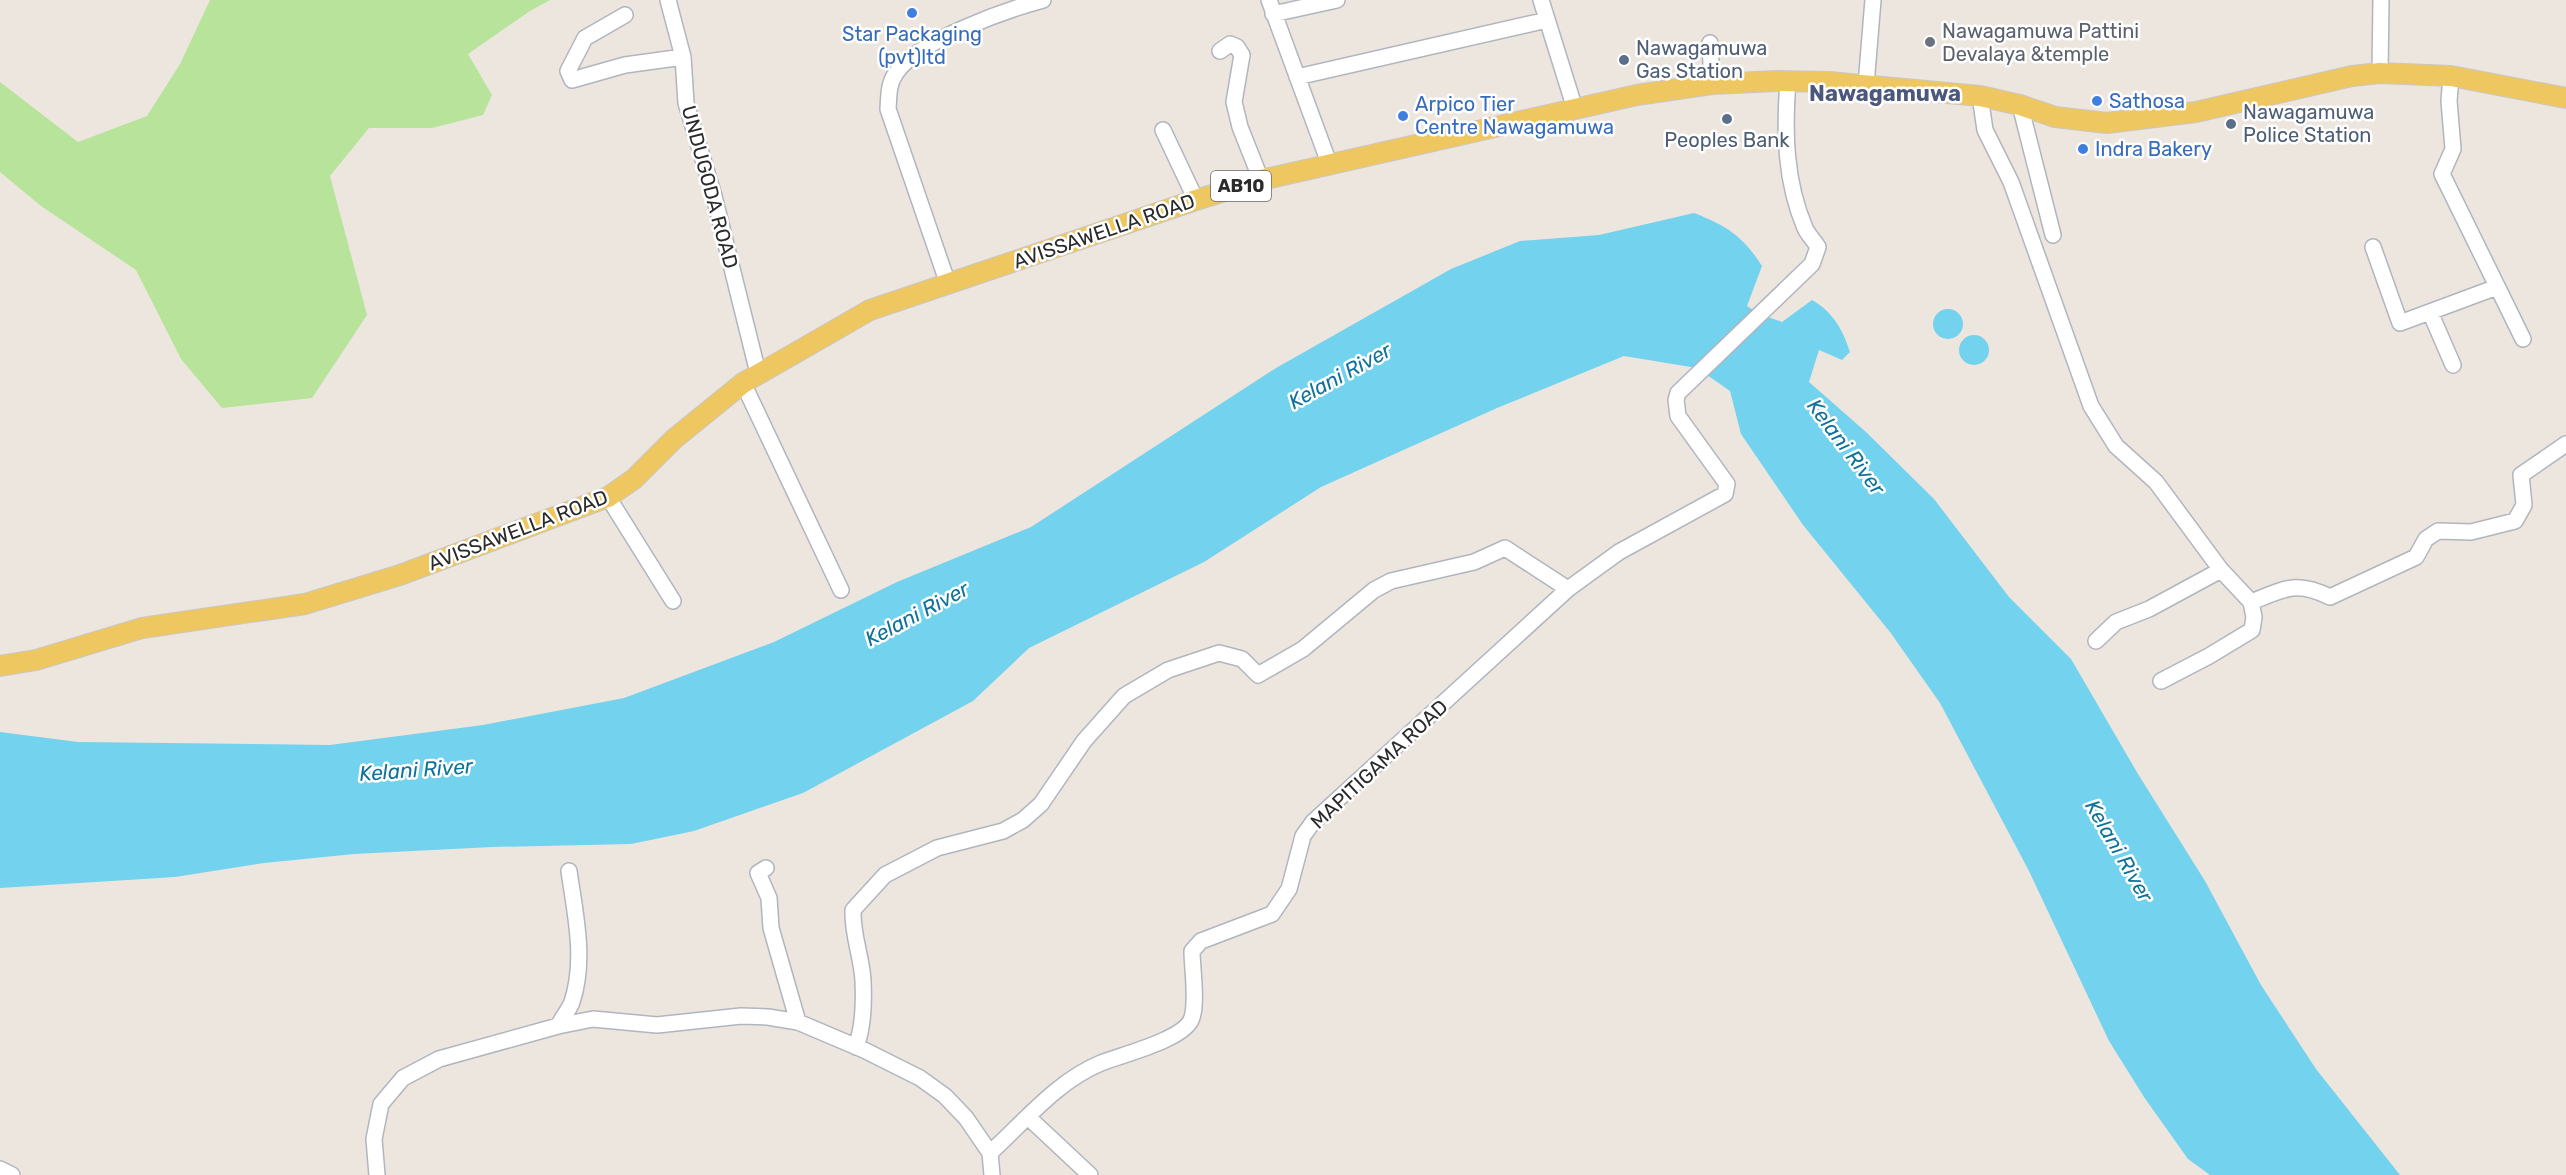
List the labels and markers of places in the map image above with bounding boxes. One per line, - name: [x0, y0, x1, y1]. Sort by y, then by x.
- marker: Star Packaging (pvt)ltd: [905, 6, 919, 20]
- place label: Nawagamuwa Pattini Devalaya &temple: [1942, 19, 2139, 66]
- place label: Star Packaging (pvt)ltd: [842, 22, 982, 69]
- marker: Nawagamuwa Pattini Devalaya &temple: [1923, 35, 1937, 49]
- place label: Nawagamuwa Gas Station: [1636, 36, 1767, 83]
- marker: Nawagamuwa Gas Station: [1617, 53, 1631, 67]
- place label: Sathosa: [2109, 89, 2185, 113]
- place label: Arpico Tier Centre Nawagamuwa: [1415, 92, 1614, 139]
- marker: Sathosa: [2090, 94, 2104, 108]
- place label: Nawagamuwa Police Station: [2243, 100, 2374, 147]
- marker: Arpico Tier Centre Nawagamuwa: [1396, 109, 1410, 123]
- marker: Peoples Bank: [1720, 112, 1734, 126]
- marker: Nawagamuwa Police Station: [2224, 117, 2238, 131]
- place label: Peoples Bank: [1664, 128, 1790, 152]
- place label: Indra Bakery: [2095, 137, 2212, 161]
- marker: Indra Bakery: [2076, 142, 2090, 156]

